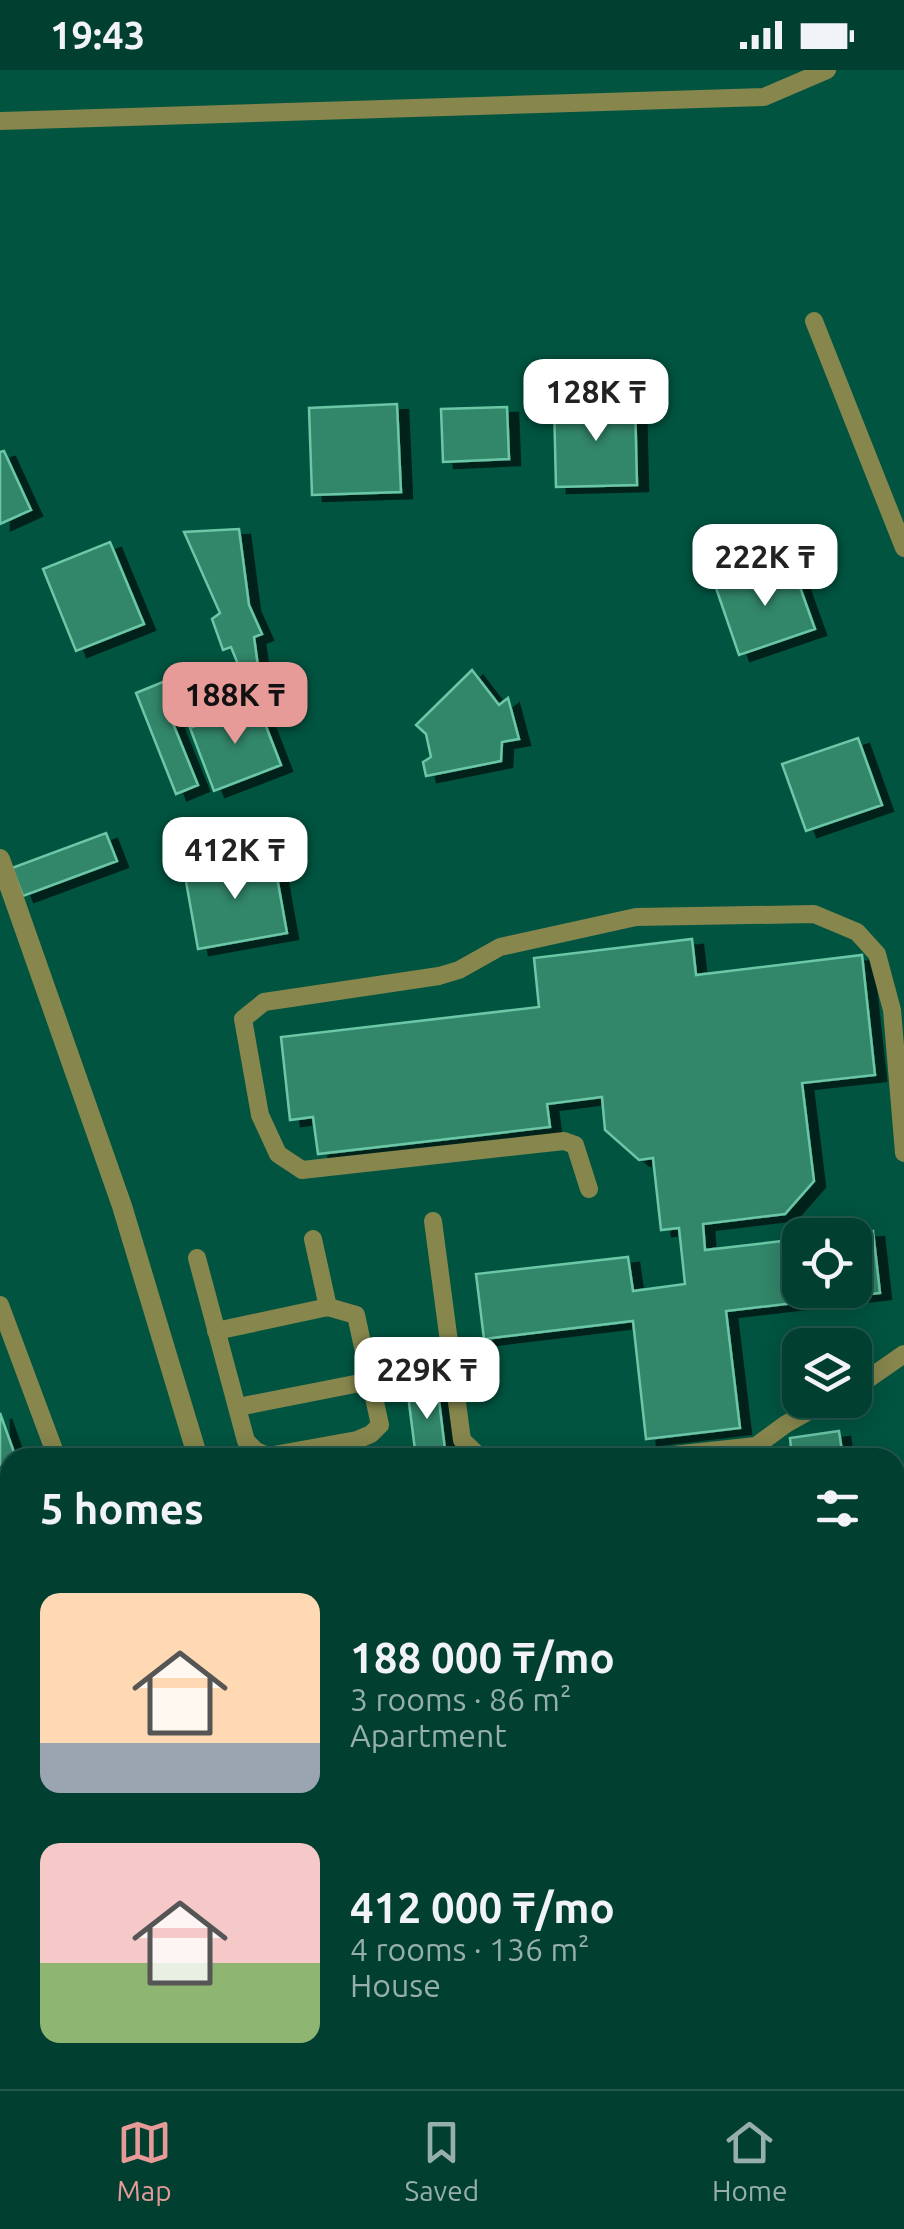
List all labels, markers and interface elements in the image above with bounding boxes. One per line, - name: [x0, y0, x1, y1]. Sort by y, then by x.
- text: 19:43: [50, 14, 145, 56]
- pin: 128K ₸: [515, 359, 677, 444]
- text: 128K ₸: [545, 373, 647, 409]
- pin: 222K ₸: [684, 524, 846, 609]
- text: 222K ₸: [714, 538, 816, 574]
- pin: 188K ₸: [154, 662, 316, 747]
- text: 188K ₸: [184, 676, 286, 712]
- pin: 412K ₸: [154, 817, 316, 902]
- text: 412K ₸: [184, 831, 286, 867]
- map controls: [782, 1218, 872, 1418]
- button: locate: [782, 1218, 872, 1308]
- button: layers: [782, 1328, 872, 1418]
- pin: 229K ₸: [346, 1337, 508, 1422]
- text: 229K ₸: [376, 1351, 478, 1387]
- icon: filters: [810, 1481, 865, 1536]
- text: 5 homes: [40, 1485, 204, 1532]
- icon: home: [120, 1633, 240, 1753]
- text: 188 000 ₸/mo: [350, 1634, 615, 1681]
- text: 3 rooms · 86 m²: [350, 1681, 571, 1717]
- text: Apartment: [350, 1717, 507, 1753]
- icon: home: [120, 1883, 240, 2003]
- text: 412 000 ₸/mo: [350, 1884, 615, 1931]
- text: 4 rooms · 136 m²: [350, 1931, 590, 1967]
- text: House: [350, 1967, 441, 2003]
- tab: Map: [116, 2115, 172, 2206]
- tab: Saved: [405, 2115, 479, 2206]
- tab: Home: [712, 2115, 788, 2206]

